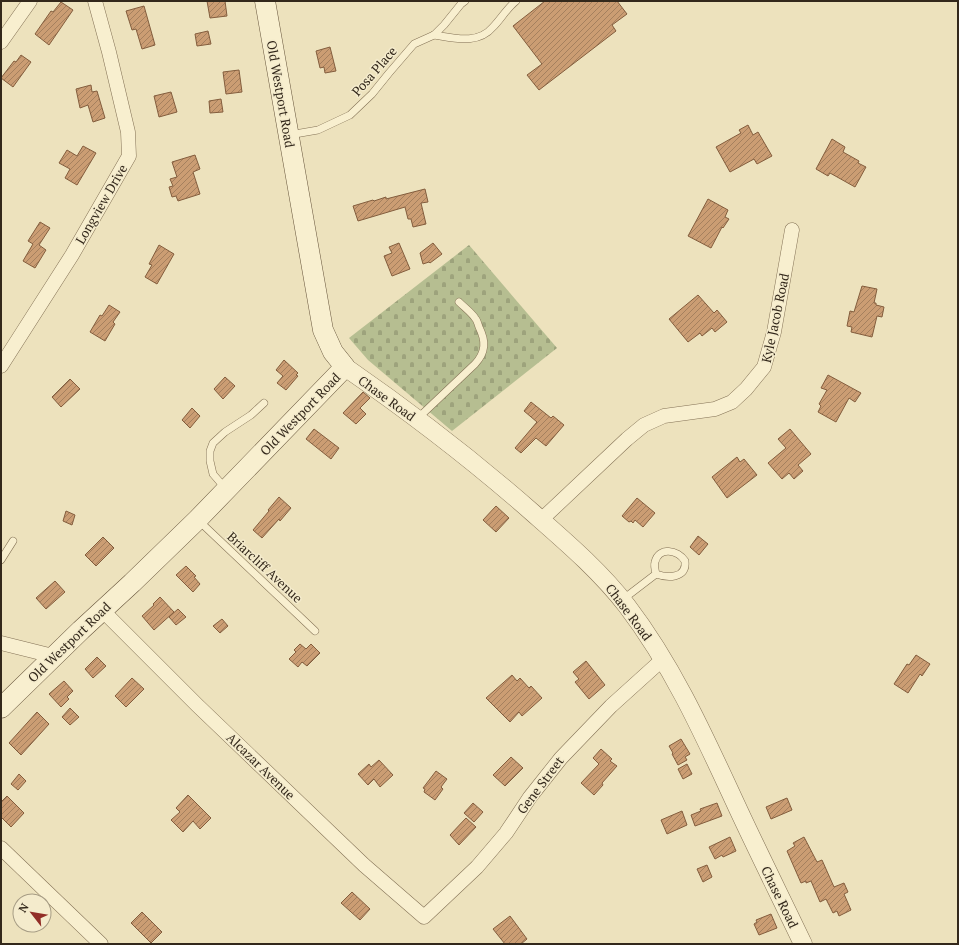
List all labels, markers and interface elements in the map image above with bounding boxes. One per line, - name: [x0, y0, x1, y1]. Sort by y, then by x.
- street label: Old Westport Road: [263, 39, 299, 149]
- street label: Posa Place: [347, 42, 401, 100]
- street label: Longview Drive: [71, 161, 131, 247]
- street label: Kyle Jacob Road: [757, 272, 793, 364]
- street label: Old Westport Road: [256, 369, 344, 459]
- street label: Chase Road: [355, 371, 419, 425]
- street label: Briarcliff Avenue: [223, 527, 307, 607]
- street label: Chase Road: [602, 580, 656, 644]
- street label: Old Westport Road: [24, 598, 114, 686]
- street label: Alcazar Avenue: [223, 729, 299, 803]
- street label: Gene Street: [512, 752, 568, 817]
- street label: Chase Road: [757, 863, 803, 931]
- north arrow: [12, 893, 52, 933]
- text: N: [15, 900, 32, 915]

